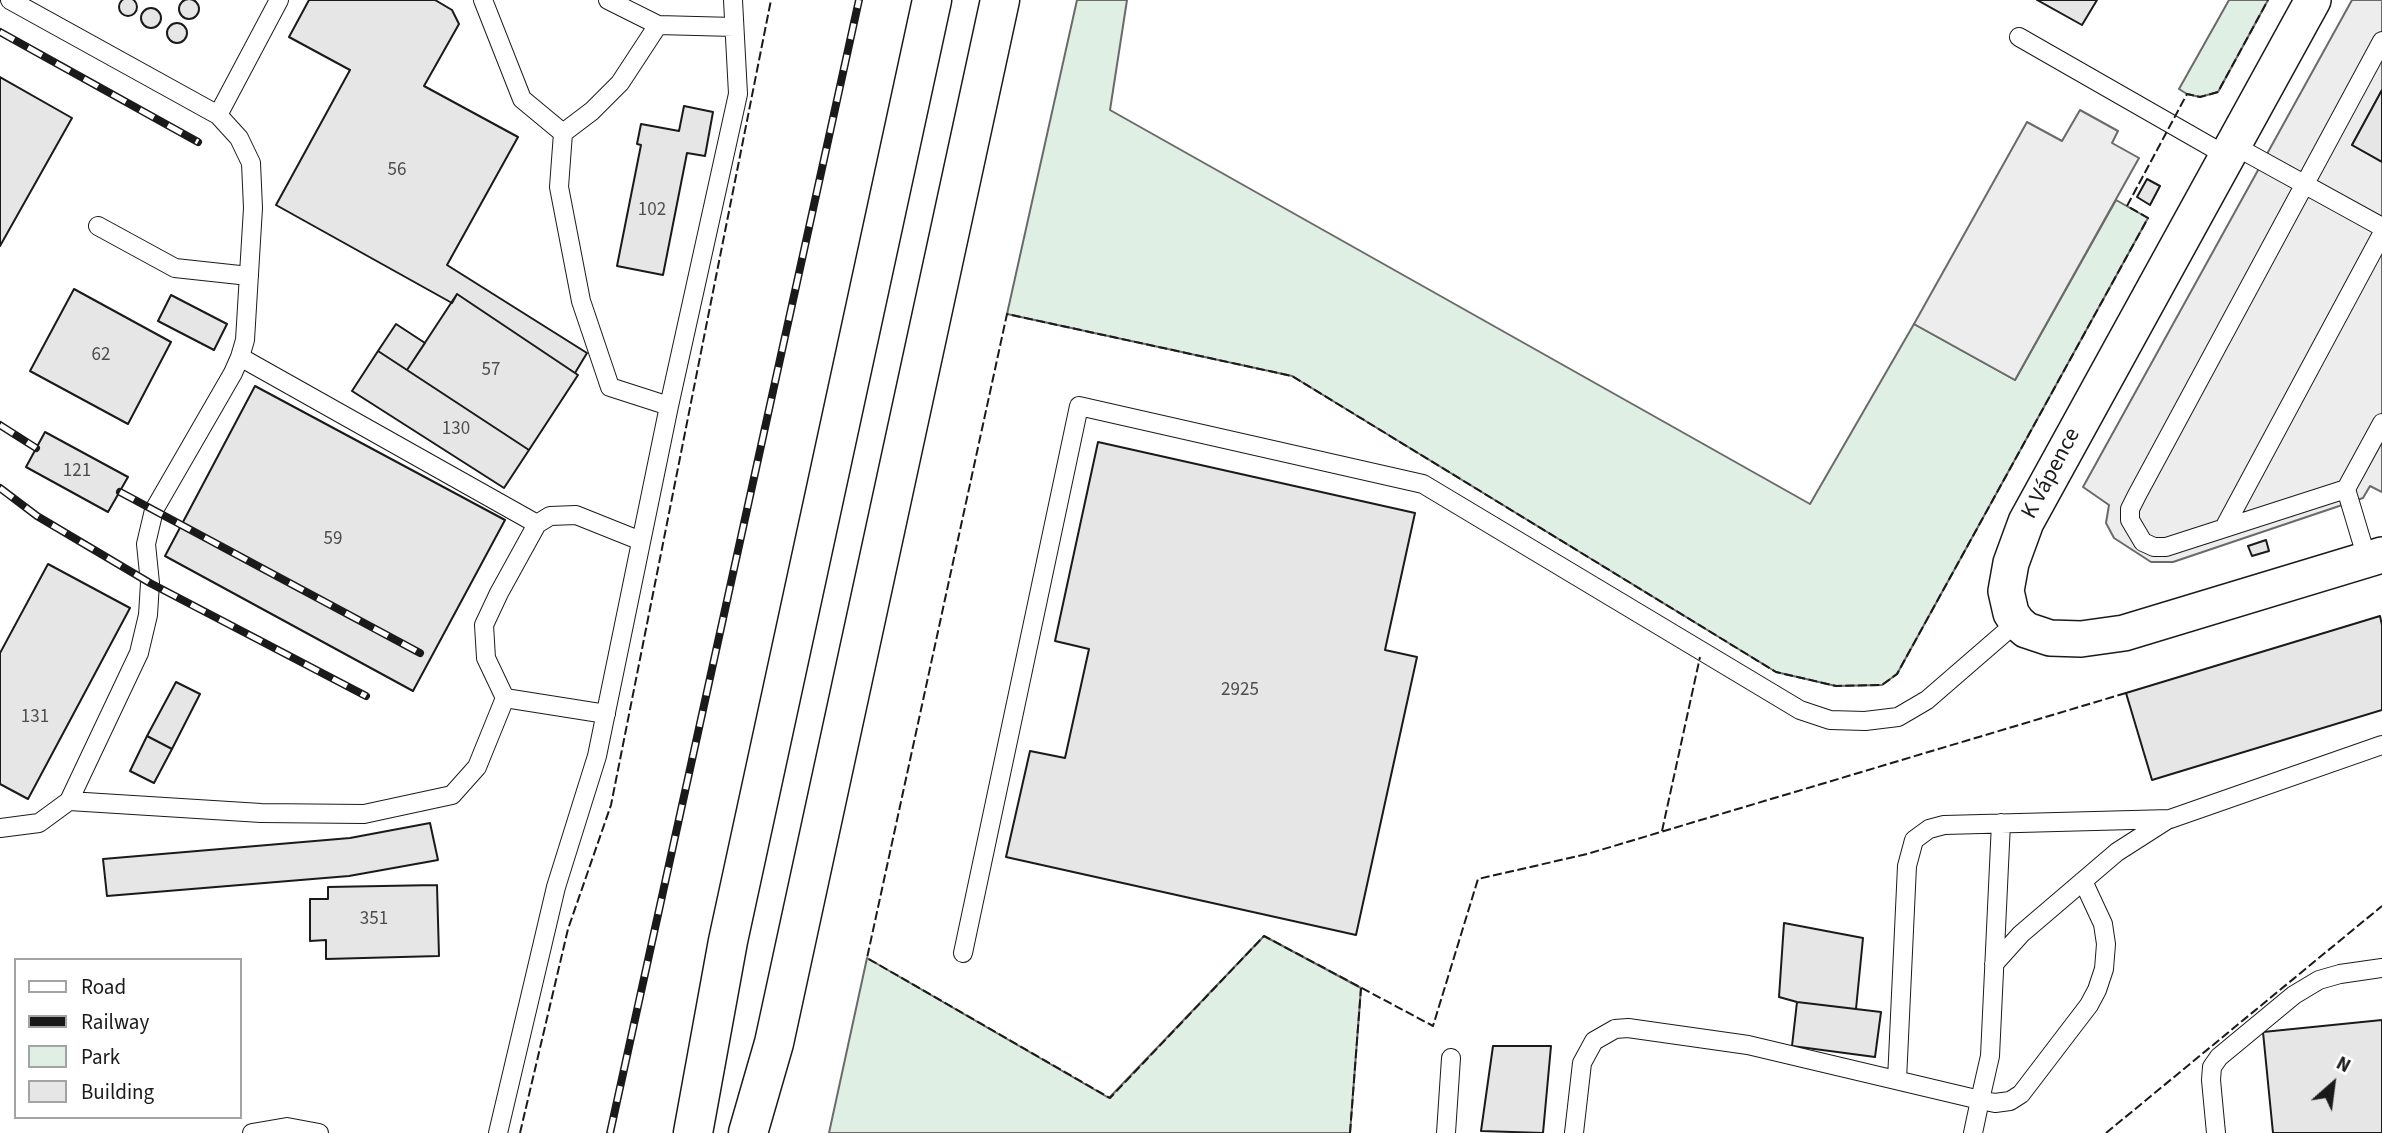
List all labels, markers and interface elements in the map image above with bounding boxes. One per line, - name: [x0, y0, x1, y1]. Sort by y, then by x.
- house number: 56: [388, 160, 406, 182]
- house number: 102: [638, 200, 666, 222]
- house number: 62: [92, 345, 110, 367]
- house number: 57: [482, 360, 500, 382]
- house number: 130: [442, 419, 470, 441]
- street label: K Vápence: [2017, 424, 2087, 524]
- house number: 121: [63, 461, 91, 483]
- house number: 59: [324, 529, 342, 551]
- house number: 2925: [1221, 680, 1259, 702]
- house number: 131: [21, 707, 49, 729]
- house number: 351: [360, 909, 388, 931]
- legend: [14, 958, 242, 1119]
- text: Road: [81, 972, 126, 1002]
- text: Railway: [81, 1007, 149, 1037]
- text: Park: [81, 1042, 120, 1072]
- north arrow: [2298, 1049, 2368, 1119]
- text: N: [2331, 1050, 2355, 1080]
- text: Building: [81, 1077, 154, 1107]

